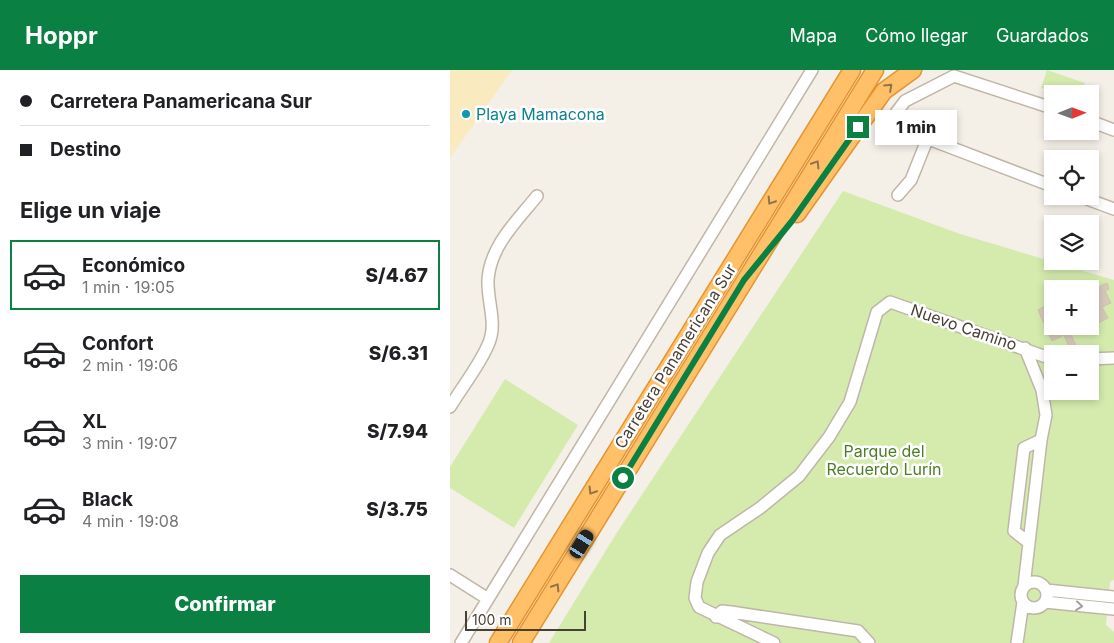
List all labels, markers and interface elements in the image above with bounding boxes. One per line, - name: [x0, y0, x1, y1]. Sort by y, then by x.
- text: Hoppr: [25, 21, 98, 50]
- text: Mapa: [790, 25, 837, 46]
- text: Cómo llegar: [865, 25, 968, 46]
- text: Guardados: [996, 25, 1089, 46]
- one-way arrow: [884, 84, 893, 93]
- north arrow: [1044, 85, 1099, 140]
- map controls: [1044, 85, 1099, 400]
- text: Carretera Panamericana Sur: [50, 90, 312, 113]
- place label: Playa Mamacona: [476, 104, 605, 124]
- marker: Playa Mamacona: [460, 108, 472, 120]
- callout: 1 min: [876, 110, 958, 144]
- route end: [847, 116, 869, 138]
- text: 1 min: [896, 117, 936, 137]
- text: Destino: [50, 138, 121, 161]
- button: locate: [1044, 150, 1099, 205]
- one-way arrow: [810, 160, 820, 169]
- one-way arrow: [767, 195, 777, 204]
- text: Elige un viaje: [20, 197, 161, 223]
- button: layers: [1044, 215, 1099, 270]
- icon: car: [22, 253, 67, 298]
- text: Económico: [82, 254, 185, 277]
- street label: Carretera Panamericana Sur: [610, 260, 740, 452]
- text: S/4.67: [366, 264, 428, 287]
- text: 1 min · 19:05: [82, 277, 175, 297]
- button: +: [1044, 280, 1099, 335]
- street label: Nuevo Camino: [908, 299, 1020, 355]
- icon: car: [22, 331, 67, 376]
- text: Confort: [82, 332, 153, 355]
- text: S/6.31: [369, 342, 428, 365]
- button: −: [1044, 345, 1099, 400]
- text: 2 min · 19:06: [82, 355, 178, 375]
- icon: car: [22, 409, 67, 454]
- text: XL: [82, 410, 107, 433]
- text: S/7.94: [367, 420, 428, 443]
- text: 3 min · 19:07: [82, 433, 177, 453]
- park label: Parque del Recuerdo Lurín: [826, 441, 942, 479]
- route start: [612, 467, 634, 489]
- one-way arrow: [588, 486, 598, 495]
- icon: car: [22, 487, 67, 532]
- text: Black: [82, 488, 133, 511]
- text: S/3.75: [366, 498, 428, 521]
- text: 4 min · 19:08: [82, 511, 179, 531]
- car: [567, 527, 596, 561]
- button: Confirmar: [20, 575, 430, 633]
- one-way arrow: [550, 583, 559, 592]
- one-way arrow: [1076, 600, 1084, 611]
- scale bar: [465, 608, 586, 631]
- text: 100 m: [472, 611, 512, 628]

